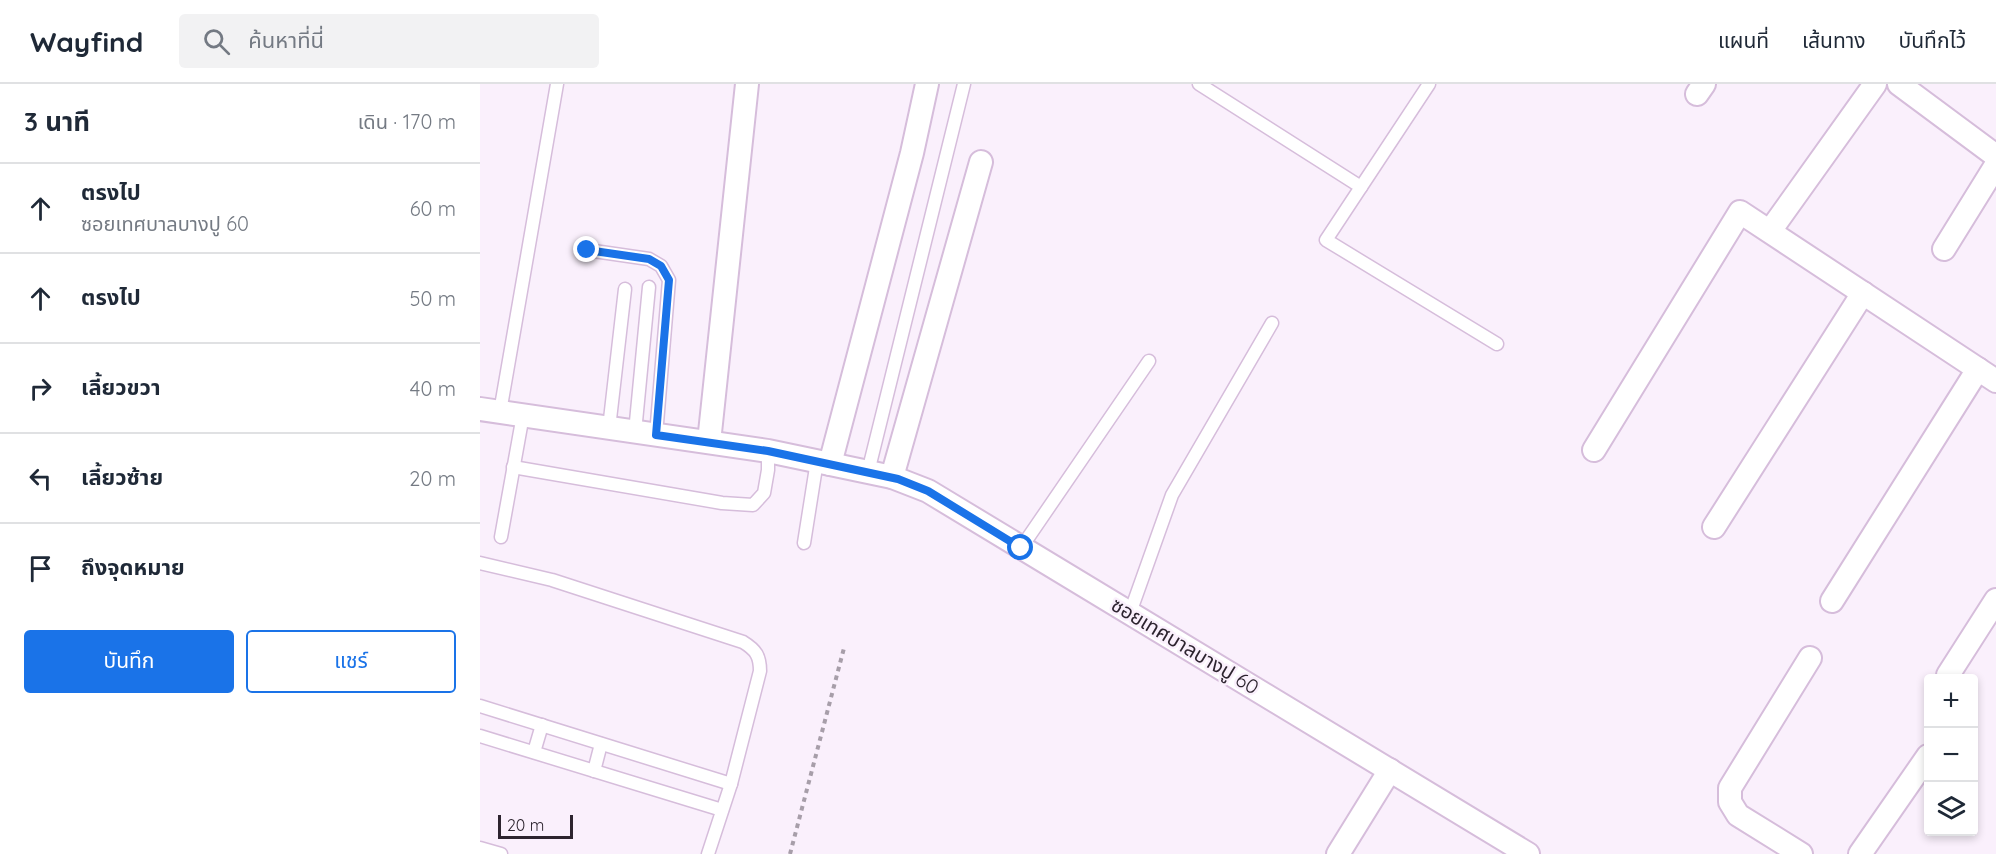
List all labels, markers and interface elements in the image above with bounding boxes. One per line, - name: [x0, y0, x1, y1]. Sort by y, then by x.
- search box: [179, 14, 599, 68]
- text: Wayfind: [30, 24, 143, 59]
- icon: search: [200, 25, 233, 58]
- text: ค้นหาที่นี่: [248, 26, 324, 54]
- text: แผนที่: [1718, 27, 1769, 53]
- text: เส้นทาง: [1802, 27, 1866, 53]
- text: บันทึกไว้: [1899, 27, 1966, 53]
- text: 3 นาที: [24, 105, 90, 138]
- text: เดิน · 170 m: [358, 109, 456, 134]
- text: ตรงไป: [81, 178, 141, 206]
- icon: ahead: [24, 192, 57, 225]
- text: 60 m: [410, 196, 456, 221]
- text: ซอยเทศบาลบางปู 60: [81, 211, 249, 236]
- route end: [573, 236, 599, 262]
- icon: ahead: [24, 282, 57, 315]
- text: ตรงไป: [81, 283, 141, 311]
- text: 50 m: [410, 286, 456, 311]
- icon: right: [24, 372, 57, 405]
- text: เลี้ยวขวา: [81, 373, 161, 401]
- text: 40 m: [410, 376, 456, 401]
- icon: left: [24, 462, 57, 495]
- text: เลี้ยวซ้าย: [81, 463, 163, 491]
- text: 20 m: [409, 466, 456, 491]
- route start: [1007, 534, 1033, 560]
- icon: arrive: [24, 552, 57, 585]
- text: ถึงจุดหมาย: [81, 553, 185, 581]
- street label: ซอยเทศบาลบางปู 60: [1106, 592, 1264, 700]
- button: บันทึก: [24, 630, 234, 693]
- button: แชร์: [246, 630, 456, 693]
- map controls: [1924, 674, 1978, 836]
- button: +: [1924, 674, 1978, 728]
- button: −: [1924, 728, 1978, 782]
- button: layers: [1924, 782, 1978, 836]
- scale bar: [498, 812, 573, 840]
- text: 20 m: [507, 815, 544, 835]

